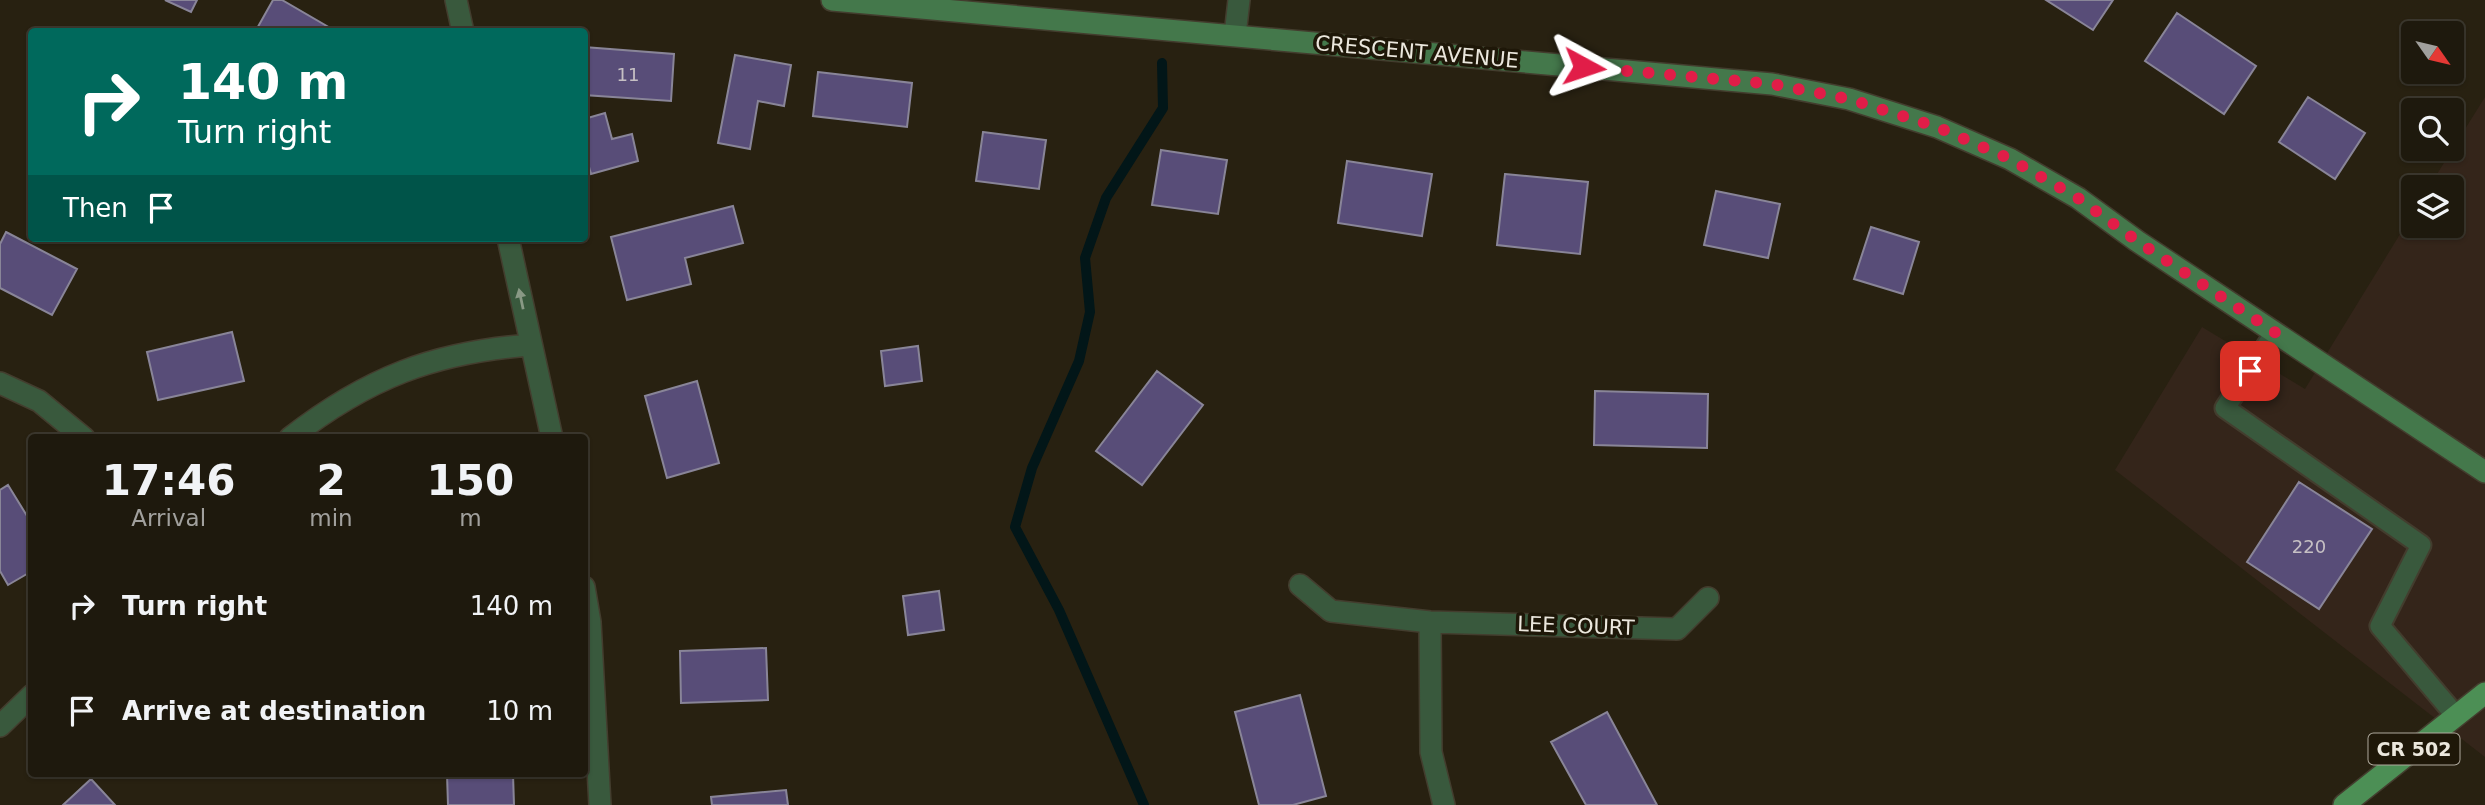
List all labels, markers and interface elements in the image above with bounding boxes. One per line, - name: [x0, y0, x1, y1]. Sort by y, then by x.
- north arrow: [2401, 21, 2464, 84]
- map controls: [2401, 21, 2464, 238]
- position arrow: [1547, 30, 1621, 104]
- street label: CRESCENT AVENUE: [1314, 31, 1520, 73]
- text: 140 m: [178, 54, 348, 111]
- icon: right: [63, 56, 154, 147]
- house number: 11: [617, 64, 639, 85]
- button: search: [2401, 98, 2464, 161]
- text: Turn right: [178, 113, 331, 151]
- button: layers: [2401, 175, 2464, 238]
- icon: arrive: [142, 189, 180, 227]
- text: Then: [63, 193, 128, 223]
- one-way arrow: [516, 288, 527, 310]
- pin: [2220, 341, 2280, 401]
- icon: arrive: [2231, 352, 2269, 390]
- text: 17:46: [102, 456, 236, 505]
- text: 2: [316, 456, 346, 505]
- text: 150: [427, 456, 514, 505]
- text: Arrival: [131, 505, 206, 531]
- text: min: [309, 505, 353, 531]
- text: m: [459, 505, 482, 531]
- house number: 220: [2292, 536, 2326, 557]
- icon: right: [63, 587, 101, 625]
- text: Turn right: [122, 591, 267, 621]
- text: 140 m: [470, 591, 553, 621]
- street label: LEE COURT: [1517, 612, 1635, 640]
- icon: arrive: [63, 692, 101, 730]
- text: Arrive at destination: [122, 696, 426, 726]
- text: 10 m: [486, 696, 553, 726]
- road number: CR 502: [2368, 734, 2460, 764]

